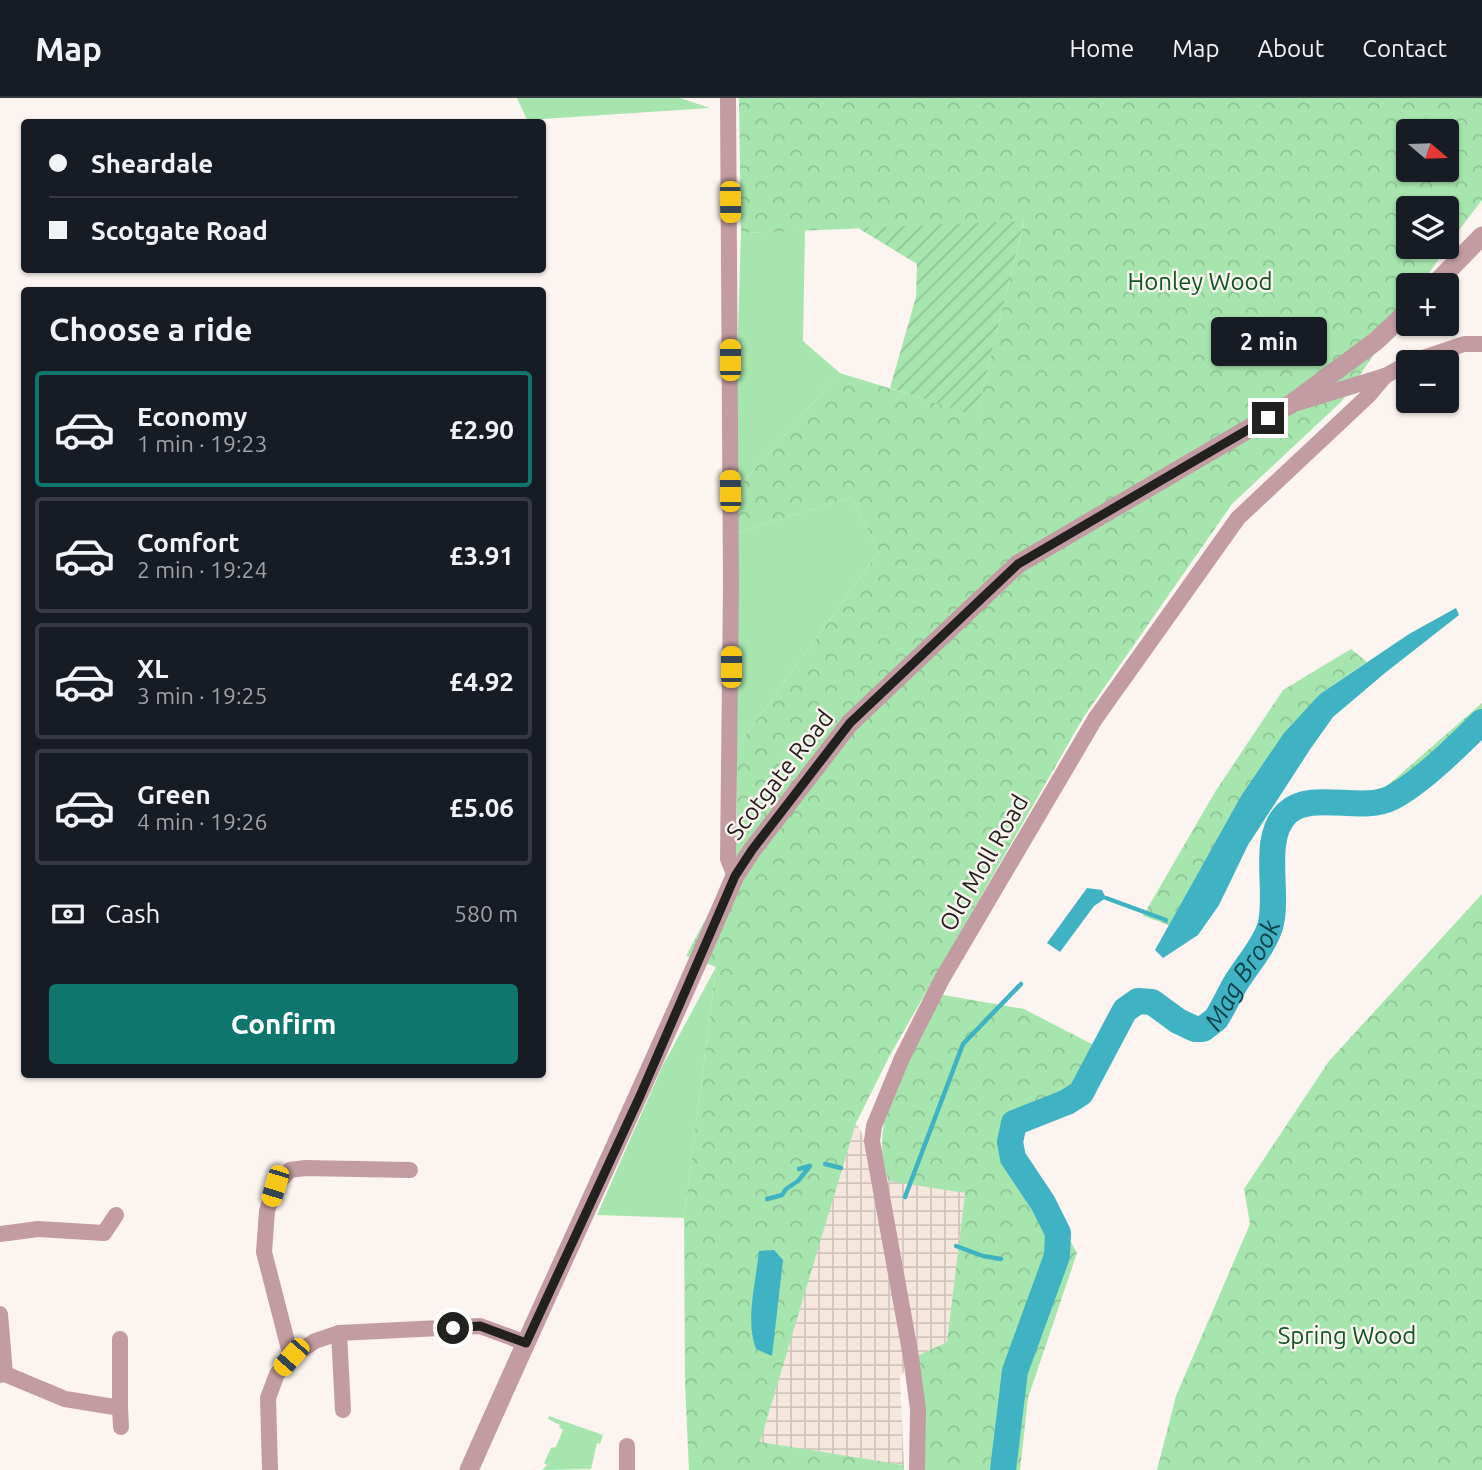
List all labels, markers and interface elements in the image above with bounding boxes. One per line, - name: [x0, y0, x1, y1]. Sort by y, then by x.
- text: Map: [35, 30, 102, 67]
- text: Home: [1069, 35, 1134, 62]
- text: Map: [1172, 35, 1219, 62]
- text: About: [1257, 35, 1324, 62]
- text: Contact: [1362, 35, 1447, 62]
- north arrow: [1396, 119, 1460, 182]
- map controls: [1396, 119, 1459, 413]
- text: Sheardale: [91, 149, 213, 178]
- car: [720, 181, 741, 223]
- button: layers: [1396, 196, 1459, 259]
- text: Scotgate Road: [91, 216, 268, 245]
- park label: Honley Wood: [1127, 268, 1273, 295]
- button: +: [1396, 273, 1459, 336]
- text: Choose a ride: [49, 311, 252, 347]
- callout: 2 min: [1210, 316, 1326, 366]
- text: 2 min: [1240, 329, 1298, 354]
- car: [720, 339, 741, 381]
- button: −: [1396, 350, 1459, 413]
- icon: car: [53, 398, 116, 461]
- text: Economy: [137, 402, 247, 431]
- route end: [1252, 402, 1284, 434]
- text: £2.90: [449, 415, 514, 444]
- text: 1 min · 19:23: [137, 431, 268, 456]
- car: [720, 470, 741, 512]
- icon: car: [53, 524, 116, 587]
- text: Comfort: [137, 528, 240, 557]
- text: £3.91: [449, 541, 514, 570]
- text: 2 min · 19:24: [137, 557, 268, 582]
- car: [721, 646, 742, 688]
- icon: car: [53, 650, 116, 713]
- text: XL: [137, 654, 168, 683]
- text: £4.92: [449, 667, 514, 696]
- text: 3 min · 19:25: [137, 683, 268, 708]
- street label: Scotgate Road: [721, 705, 838, 845]
- icon: car: [53, 776, 116, 839]
- text: Green: [137, 780, 211, 809]
- street label: Old Moll Road: [934, 790, 1033, 936]
- text: £5.06: [449, 793, 514, 822]
- text: 4 min · 19:26: [137, 809, 268, 834]
- icon: cash: [49, 895, 87, 933]
- text: Cash: [105, 899, 160, 928]
- text: 580 m: [454, 901, 518, 926]
- water label: Mag Brook: [1198, 915, 1286, 1035]
- button: Confirm: [49, 984, 518, 1064]
- car: [259, 1163, 292, 1209]
- route start: [437, 1312, 469, 1344]
- park label: Spring Wood: [1278, 1322, 1416, 1349]
- car: [270, 1334, 313, 1380]

